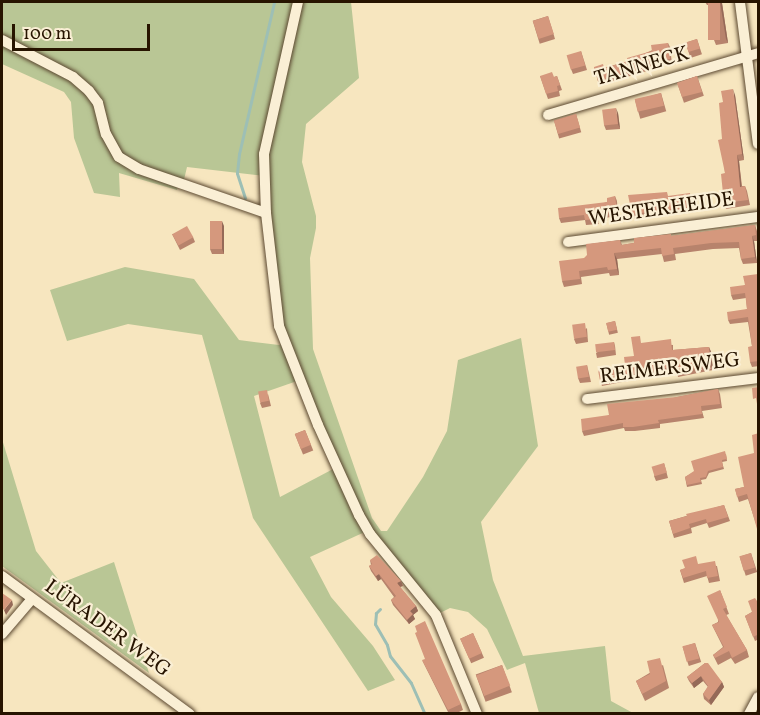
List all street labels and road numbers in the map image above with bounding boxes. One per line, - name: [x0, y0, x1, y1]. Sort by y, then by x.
- street label: TANNECK: [592, 41, 692, 93]
- street label: WESTERHEIDE: [586, 187, 736, 233]
- street label: REIMERSWEG: [598, 348, 742, 390]
- street label: LÜRADER WEG: [39, 575, 175, 683]

